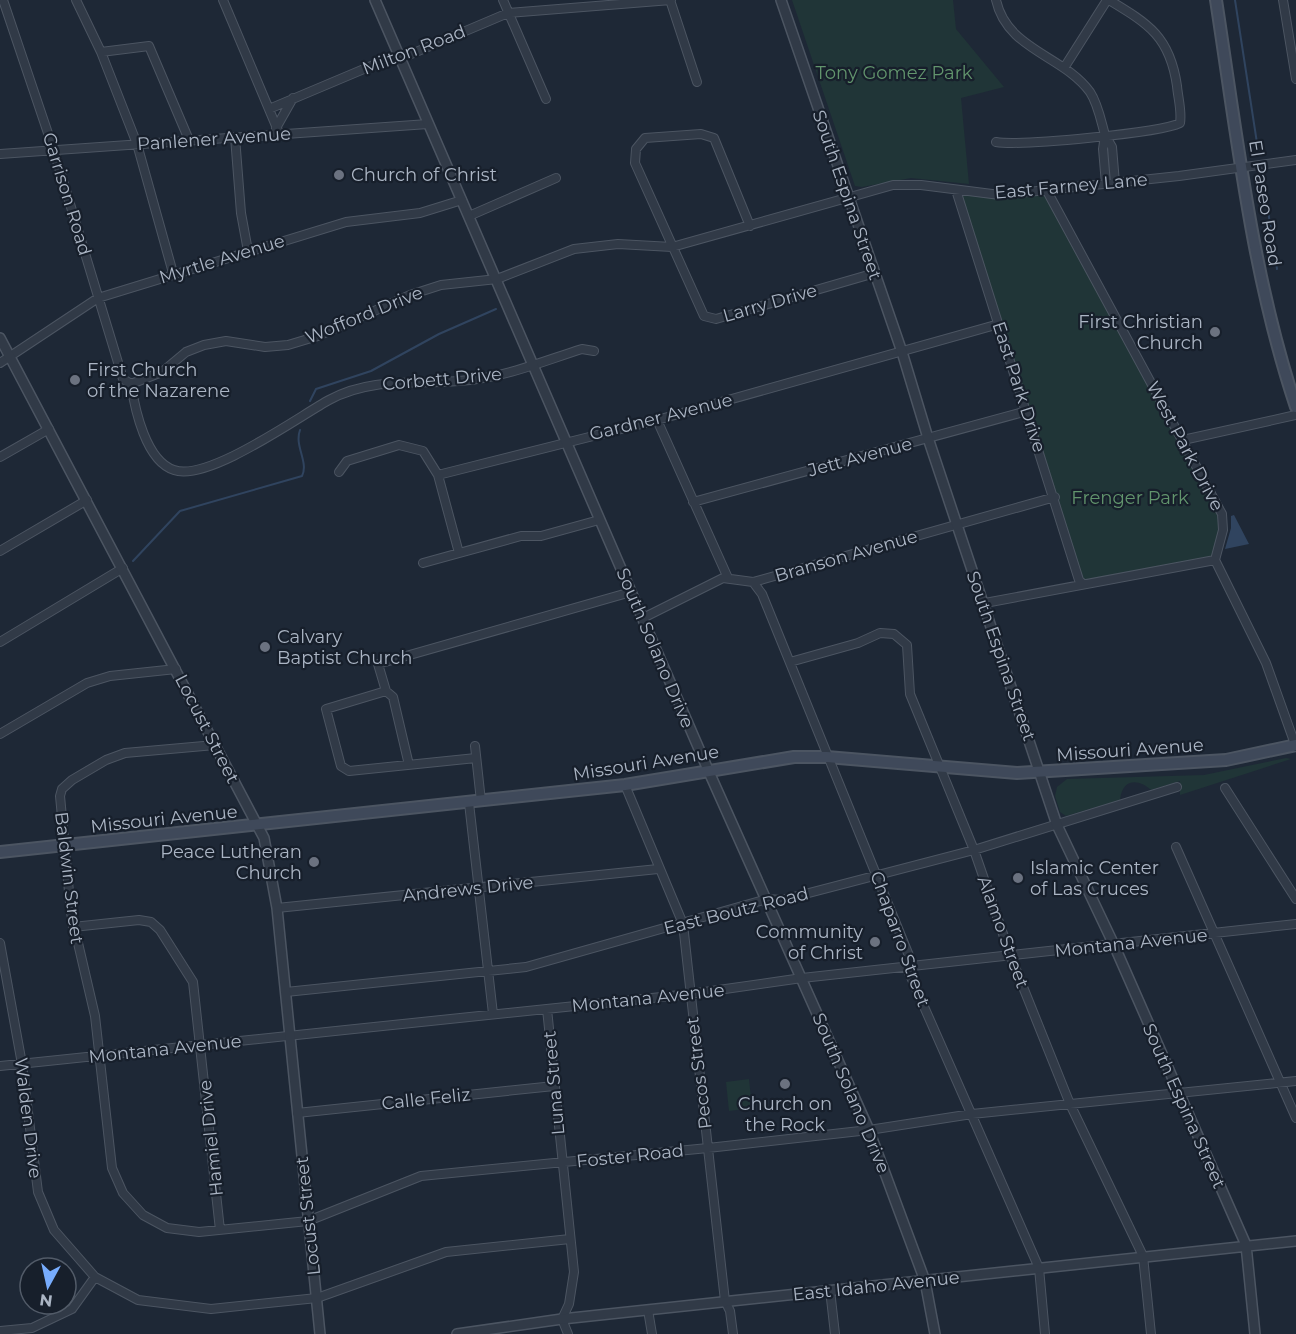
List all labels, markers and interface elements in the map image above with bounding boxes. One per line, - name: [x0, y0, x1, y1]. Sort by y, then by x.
- street label: Milton Road: [359, 20, 469, 80]
- park label: Tony Gomez Park: [815, 62, 973, 84]
- street label: South Espina Street: [808, 107, 886, 283]
- street label: Panlener Avenue: [136, 123, 292, 155]
- street label: Garrison Road: [38, 130, 96, 258]
- street label: El Paseo Road: [1244, 138, 1286, 268]
- place label: Church of Christ: [351, 164, 497, 186]
- marker: Church of Christ: [332, 168, 346, 182]
- street label: East Farney Lane: [993, 168, 1149, 204]
- street label: Myrtle Avenue: [157, 229, 288, 289]
- street label: Larry Drive: [720, 279, 820, 327]
- street label: Wofford Drive: [302, 281, 426, 349]
- place label: First Christian Church: [1078, 311, 1203, 354]
- street label: East Park Drive: [987, 319, 1051, 455]
- marker: First Christian Church: [1208, 325, 1222, 339]
- place label: First Church of the Nazarene: [87, 359, 230, 402]
- street label: Corbett Drive: [381, 363, 503, 395]
- marker: First Church of the Nazarene: [68, 373, 82, 387]
- street label: West Park Drive: [1142, 377, 1228, 515]
- street label: Gardner Avenue: [587, 389, 735, 445]
- street label: Jett Avenue: [805, 433, 915, 482]
- park label: Frenger Park: [1071, 487, 1189, 509]
- street label: Branson Avenue: [772, 525, 920, 587]
- street label: South Solano Drive: [611, 565, 699, 731]
- street label: South Espina Street: [962, 568, 1040, 744]
- place label: Calvary Baptist Church: [277, 626, 413, 669]
- marker: Calvary Baptist Church: [258, 640, 272, 654]
- street label: Locust Street: [170, 671, 244, 787]
- street label: Missouri Avenue: [1056, 734, 1204, 766]
- street label: Missouri Avenue: [571, 741, 721, 785]
- street label: Missouri Avenue: [89, 800, 239, 838]
- street label: Baldwin Street: [50, 811, 88, 945]
- place label: Peace Lutheran Church: [160, 841, 302, 884]
- marker: Peace Lutheran Church: [307, 855, 321, 869]
- place label: Islamic Center of Las Cruces: [1030, 857, 1159, 900]
- street label: Chaparro Street: [865, 868, 935, 1010]
- street label: Andrews Drive: [402, 871, 535, 907]
- marker: Islamic Center of Las Cruces: [1011, 871, 1025, 885]
- street label: Alamo Street: [973, 873, 1033, 991]
- street label: East Boutz Road: [661, 882, 811, 940]
- place label: Community of Christ: [756, 921, 863, 964]
- street label: Montana Avenue: [1053, 924, 1209, 962]
- marker: Community of Christ: [868, 935, 882, 949]
- street label: Montana Avenue: [570, 979, 726, 1017]
- street label: South Solano Drive: [807, 1010, 895, 1176]
- street label: Pecos Street: [681, 1016, 717, 1130]
- street label: South Espina Street: [1138, 1020, 1230, 1192]
- street label: Montana Avenue: [87, 1030, 243, 1068]
- street label: Luna Street: [538, 1030, 570, 1136]
- street label: Walden Drive: [10, 1056, 46, 1180]
- marker: Church on the Rock: [778, 1077, 792, 1091]
- street label: Hamiel Drive: [194, 1079, 228, 1197]
- street label: Calle Feliz: [380, 1083, 472, 1115]
- place label: Church on the Rock: [738, 1093, 832, 1136]
- street label: Foster Road: [575, 1139, 685, 1173]
- street label: Locust Street: [291, 1156, 325, 1276]
- north arrow: [18, 1256, 78, 1316]
- street label: East Idaho Avenue: [791, 1266, 961, 1306]
- text: N: [38, 1290, 54, 1311]

